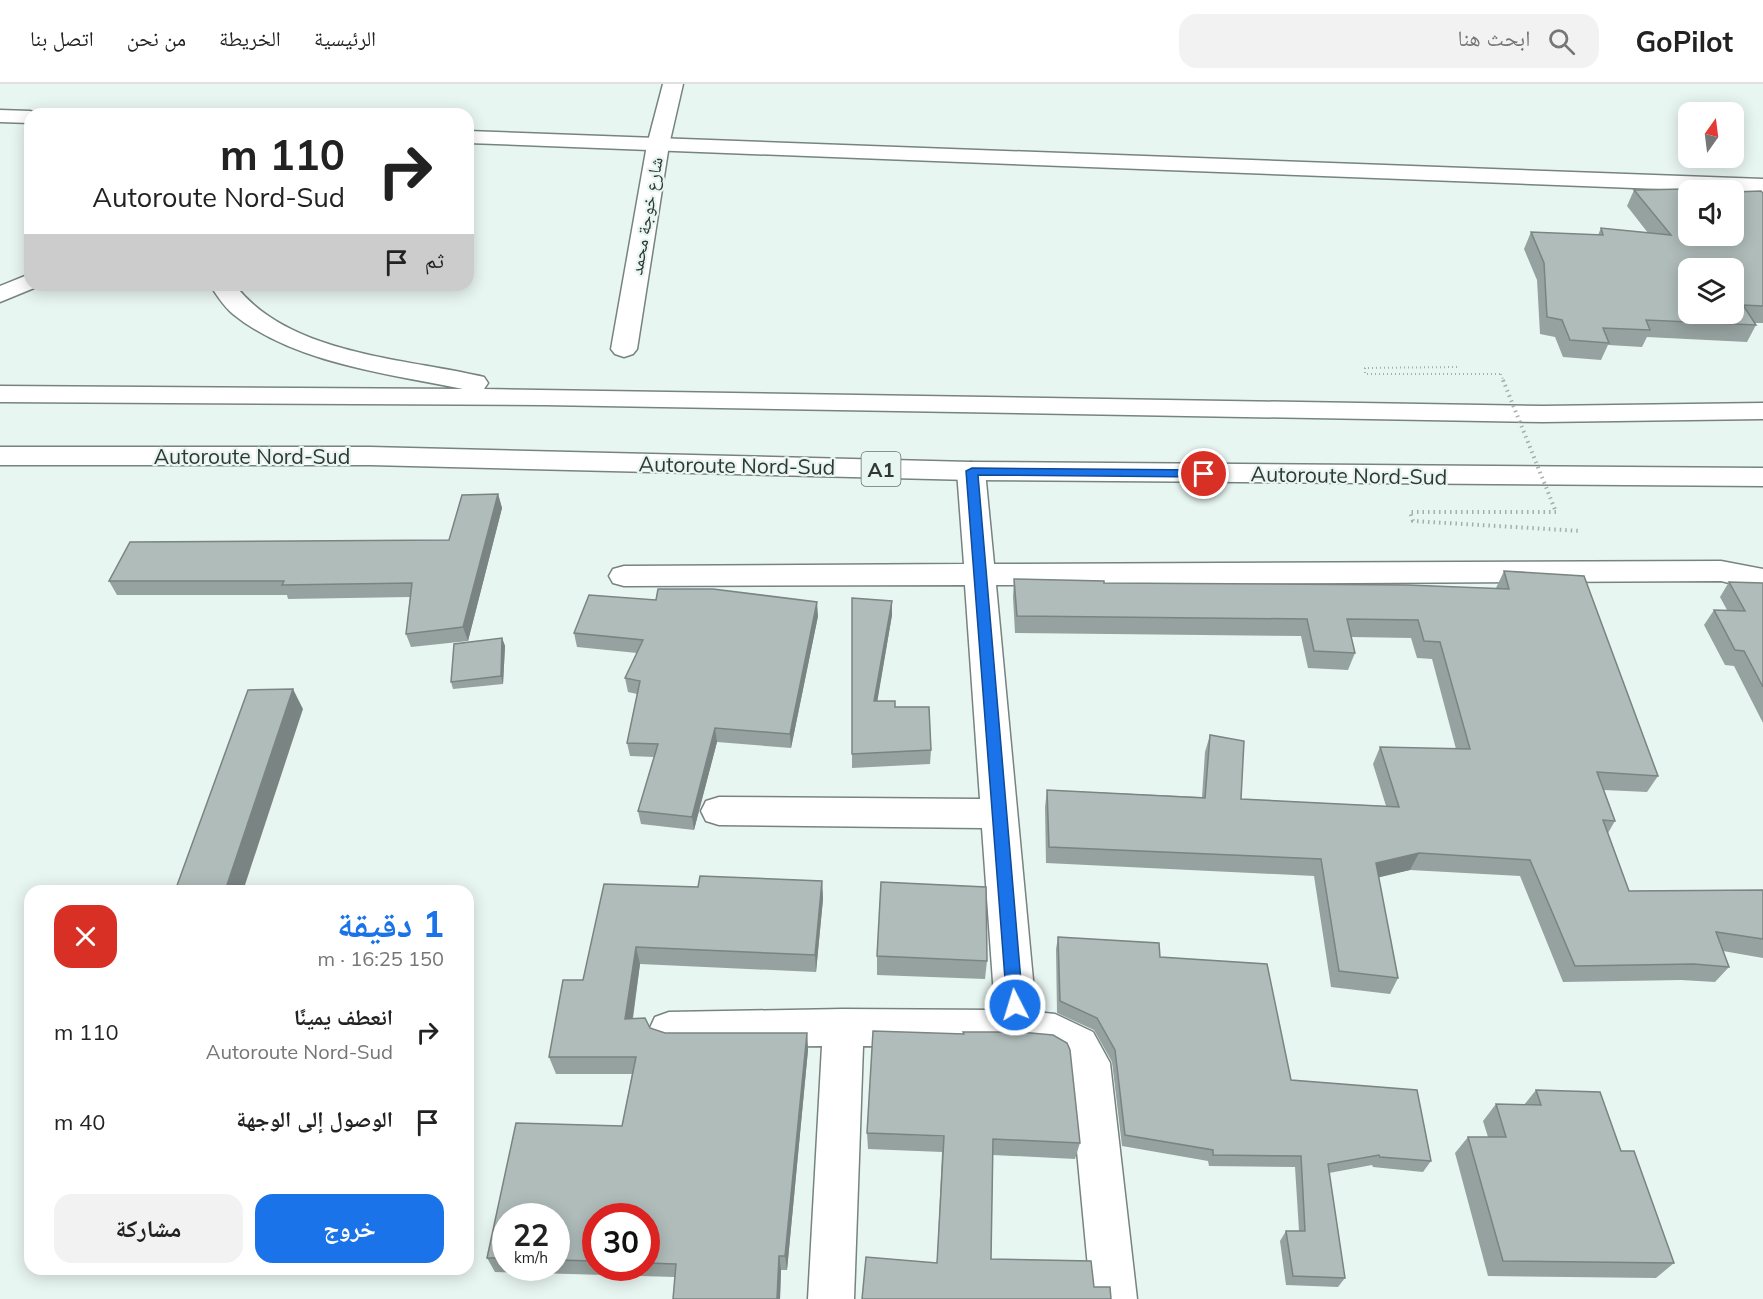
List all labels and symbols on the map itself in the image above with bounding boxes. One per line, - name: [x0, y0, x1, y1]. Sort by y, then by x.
- north arrow: [1678, 102, 1744, 168]
- street label: شارع خوجة محمد: [624, 155, 668, 277]
- street label: Autoroute Nord-Sud: [154, 443, 350, 469]
- pin: [1178, 448, 1229, 499]
- street label: Autoroute Nord-Sud: [638, 450, 836, 480]
- road number: A1: [862, 452, 900, 486]
- street label: Autoroute Nord-Sud: [1250, 460, 1448, 490]
- position arrow: [983, 973, 1047, 1037]
- speed limit sign: 30: [582, 1203, 660, 1281]

